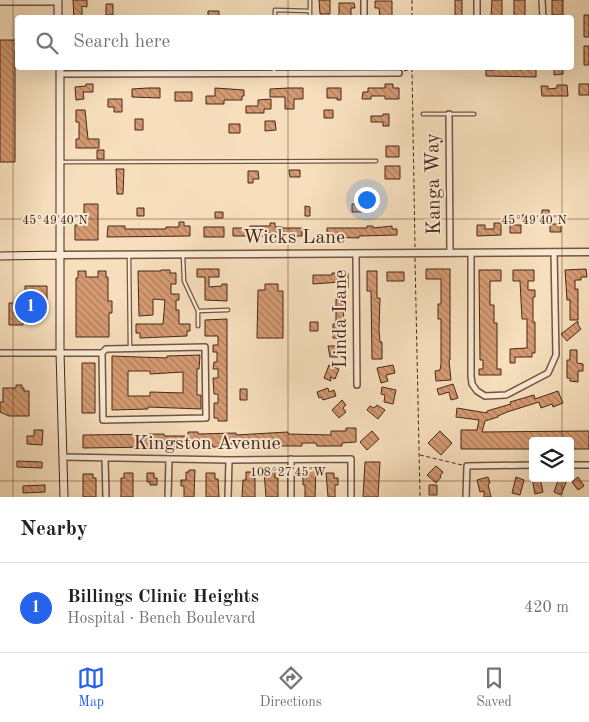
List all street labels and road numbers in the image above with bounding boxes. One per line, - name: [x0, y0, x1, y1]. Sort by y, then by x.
- street label: Kanga Way: [423, 132, 445, 235]
- street label: Wicks Lane: [243, 228, 345, 248]
- street label: Linda Lane: [331, 270, 351, 368]
- street label: Kingston Avenue: [133, 434, 281, 454]

